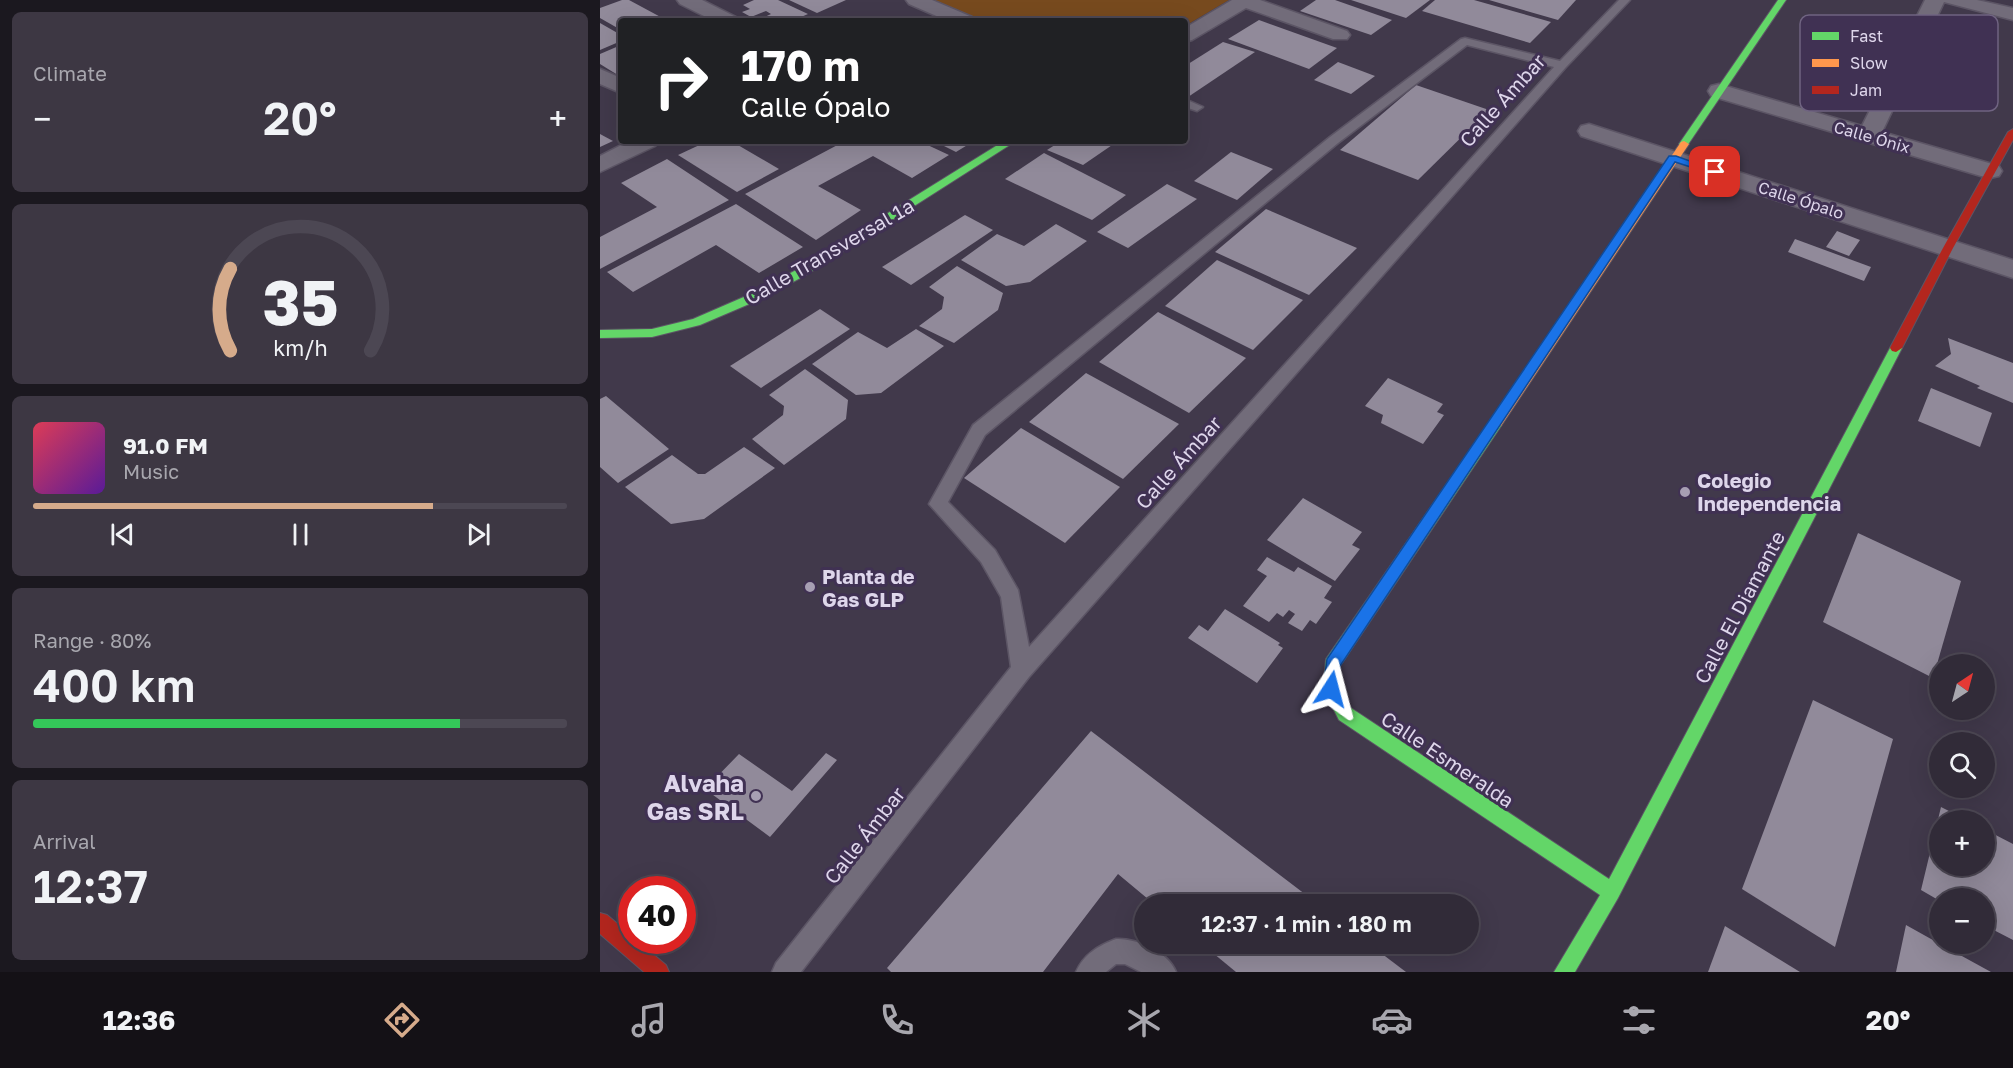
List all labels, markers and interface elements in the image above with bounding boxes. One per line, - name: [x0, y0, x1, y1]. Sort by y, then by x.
- legend: [1800, 15, 1998, 111]
- text: Fast: [1850, 26, 1883, 46]
- text: 170 m: [741, 40, 860, 90]
- icon: right: [642, 42, 720, 120]
- street label: Calle Ámbar: [1454, 49, 1550, 151]
- text: Slow: [1850, 53, 1888, 73]
- text: Climate: [33, 61, 107, 85]
- text: Jam: [1850, 80, 1882, 100]
- text: 20°: [263, 91, 337, 145]
- text: Calle Ópalo: [741, 91, 890, 123]
- text: −: [33, 99, 51, 138]
- text: +: [549, 99, 567, 138]
- street label: Calle Ónix: [1832, 117, 1912, 157]
- pin: [1689, 146, 1740, 197]
- icon: arrive: [1698, 155, 1731, 188]
- street label: Calle Ópalo: [1756, 177, 1846, 223]
- street label: Calle Transversal 1a: [740, 193, 918, 309]
- text: 35: [262, 264, 338, 339]
- text: km/h: [273, 335, 327, 361]
- street label: Calle Ámbar: [1130, 411, 1226, 513]
- text: 91.0 FM: [123, 432, 208, 459]
- text: Music: [123, 459, 179, 483]
- place label: Colegio Independencia: [1697, 468, 1841, 515]
- marker: Colegio Independencia: [1678, 485, 1692, 499]
- icon: previous: [106, 518, 139, 551]
- icon: pause: [284, 518, 317, 551]
- icon: next: [462, 518, 495, 551]
- street label: Calle El Diamante: [1689, 527, 1789, 687]
- place label: Planta de Gas GLP: [822, 564, 915, 611]
- marker: Planta de Gas GLP: [803, 580, 817, 594]
- text: Range · 80%: [33, 628, 151, 652]
- north arrow: [1929, 654, 1995, 720]
- map controls: [1929, 654, 1995, 954]
- position arrow: [1299, 657, 1363, 721]
- text: 400 km: [33, 658, 195, 712]
- street label: Calle Esmeralda: [1377, 706, 1519, 812]
- button: search: [1929, 732, 1995, 798]
- place label: Alvaha Gas SRL: [647, 768, 744, 825]
- street label: Calle Ámbar: [819, 782, 909, 888]
- marker: Alvaha Gas SRL: [749, 789, 763, 803]
- button: +: [1929, 810, 1995, 876]
- text: Arrival: [33, 829, 96, 853]
- text: 12:37: [33, 859, 148, 913]
- speed limit sign: 40: [618, 876, 696, 954]
- button: −: [1929, 888, 1995, 954]
- text: 12:37 · 1 min · 180 m: [1201, 910, 1412, 937]
- icon: directions: [381, 999, 423, 1041]
- icon: music: [628, 999, 670, 1041]
- icon: phone: [876, 999, 918, 1041]
- icon: climate: [1123, 999, 1165, 1041]
- icon: car: [1371, 999, 1413, 1041]
- icon: filters: [1618, 999, 1660, 1041]
- text: 12:36: [103, 1004, 175, 1036]
- text: 20°: [1866, 1004, 1910, 1036]

